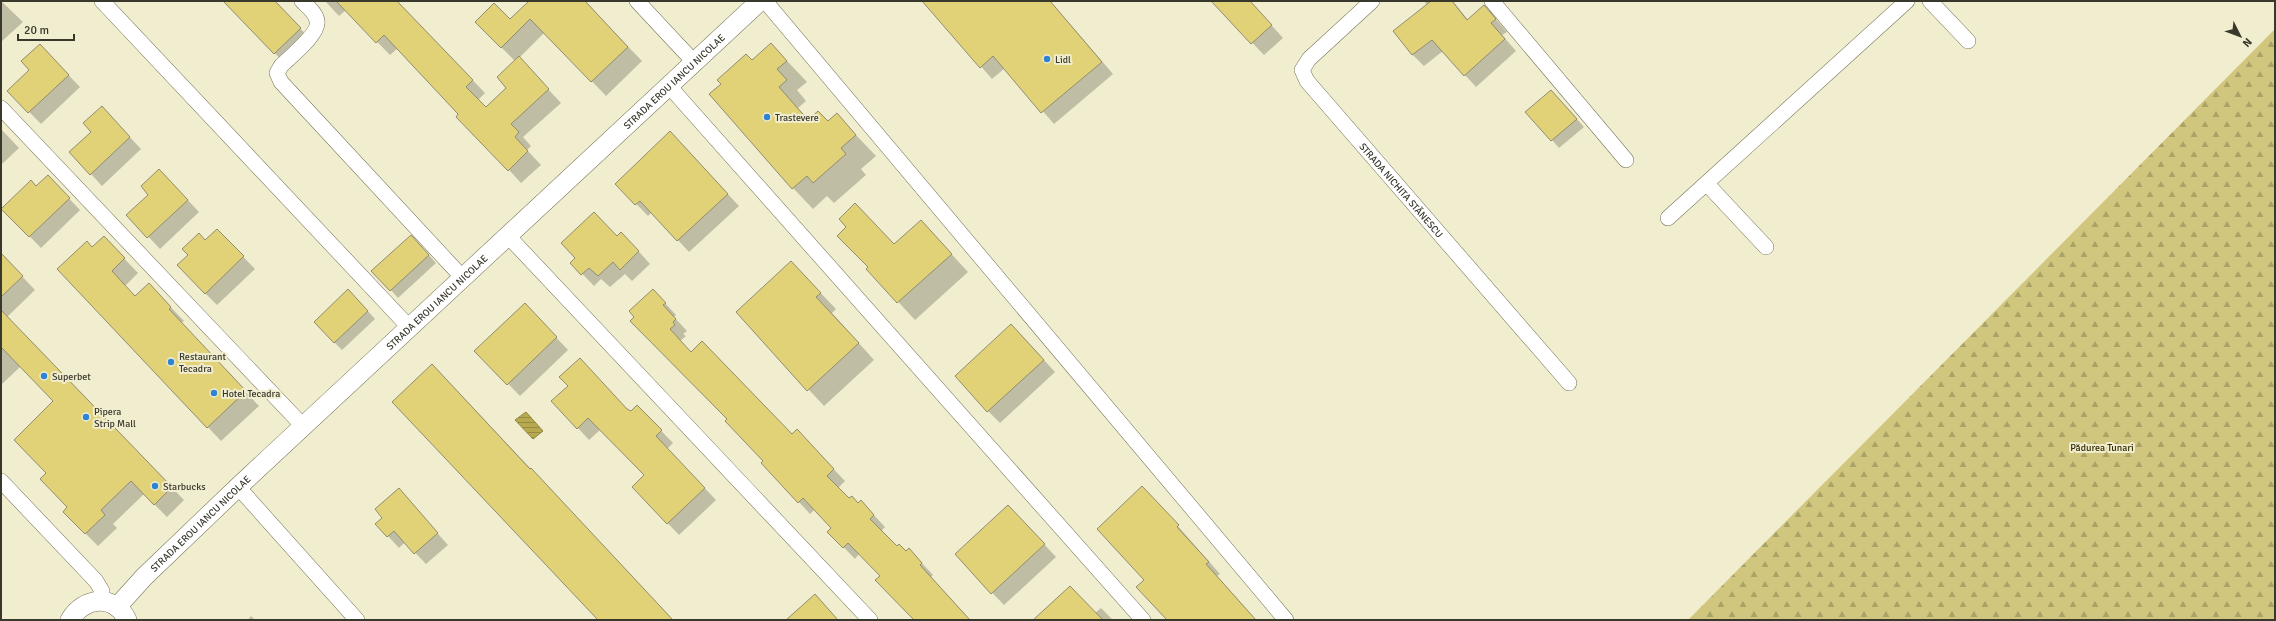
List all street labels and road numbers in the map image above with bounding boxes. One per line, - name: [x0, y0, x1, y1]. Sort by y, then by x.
- street label: STRADA EROU IANCU NICOLAE: [621, 32, 728, 132]
- street label: STRADA NICHITA STĂNESCU: [1356, 141, 1445, 240]
- street label: STRADA EROU IANCU NICOLAE: [384, 252, 491, 353]
- street label: STRADA EROU IANCU NICOLAE: [148, 473, 254, 575]

